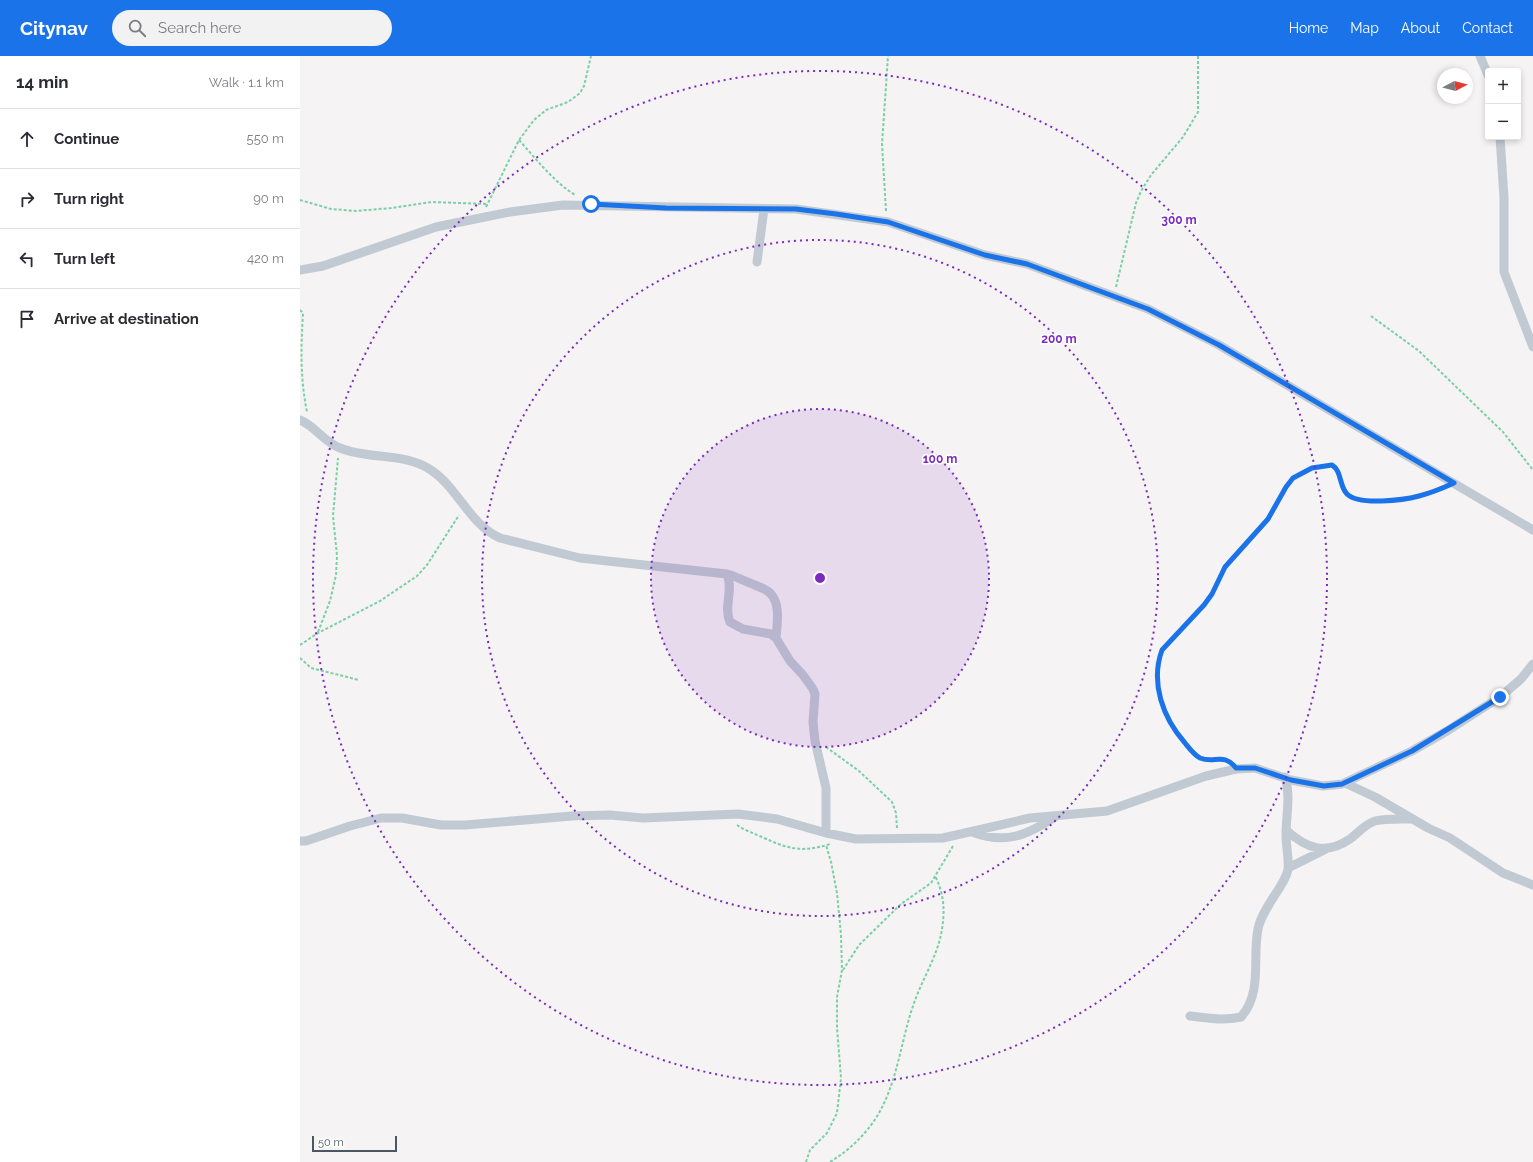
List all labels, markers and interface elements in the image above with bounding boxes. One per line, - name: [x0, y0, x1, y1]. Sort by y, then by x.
- search box: [112, 10, 392, 46]
- text: Citynav: [20, 17, 88, 39]
- icon: search: [126, 17, 148, 39]
- text: Search here: [158, 19, 241, 37]
- text: Home: [1289, 20, 1328, 36]
- text: Map: [1350, 20, 1379, 36]
- text: About: [1401, 20, 1440, 36]
- text: Contact: [1462, 20, 1513, 36]
- north arrow: [1437, 68, 1473, 104]
- map controls: [1485, 68, 1521, 140]
- button: +: [1485, 68, 1521, 104]
- text: 14 min: [16, 72, 69, 92]
- text: Walk · 1.1 km: [209, 75, 284, 90]
- button: −: [1485, 104, 1521, 140]
- icon: ahead: [16, 128, 38, 150]
- text: Continue: [54, 130, 119, 148]
- text: 550 m: [247, 131, 284, 146]
- icon: right: [16, 188, 38, 210]
- text: Turn right: [54, 190, 124, 208]
- text: 90 m: [253, 191, 284, 206]
- route start: [582, 195, 600, 213]
- text: 300 m: [1161, 213, 1197, 227]
- icon: left: [16, 248, 38, 270]
- text: Turn left: [54, 250, 115, 268]
- text: 420 m: [247, 251, 284, 266]
- icon: arrive: [16, 308, 38, 330]
- text: Arrive at destination: [54, 310, 199, 328]
- text: 200 m: [1041, 332, 1077, 346]
- text: 100 m: [923, 452, 957, 466]
- centre of rings: [813, 571, 827, 585]
- route end: [1491, 688, 1509, 706]
- scale bar: [312, 1134, 397, 1153]
- text: 50 m: [318, 1136, 344, 1149]

